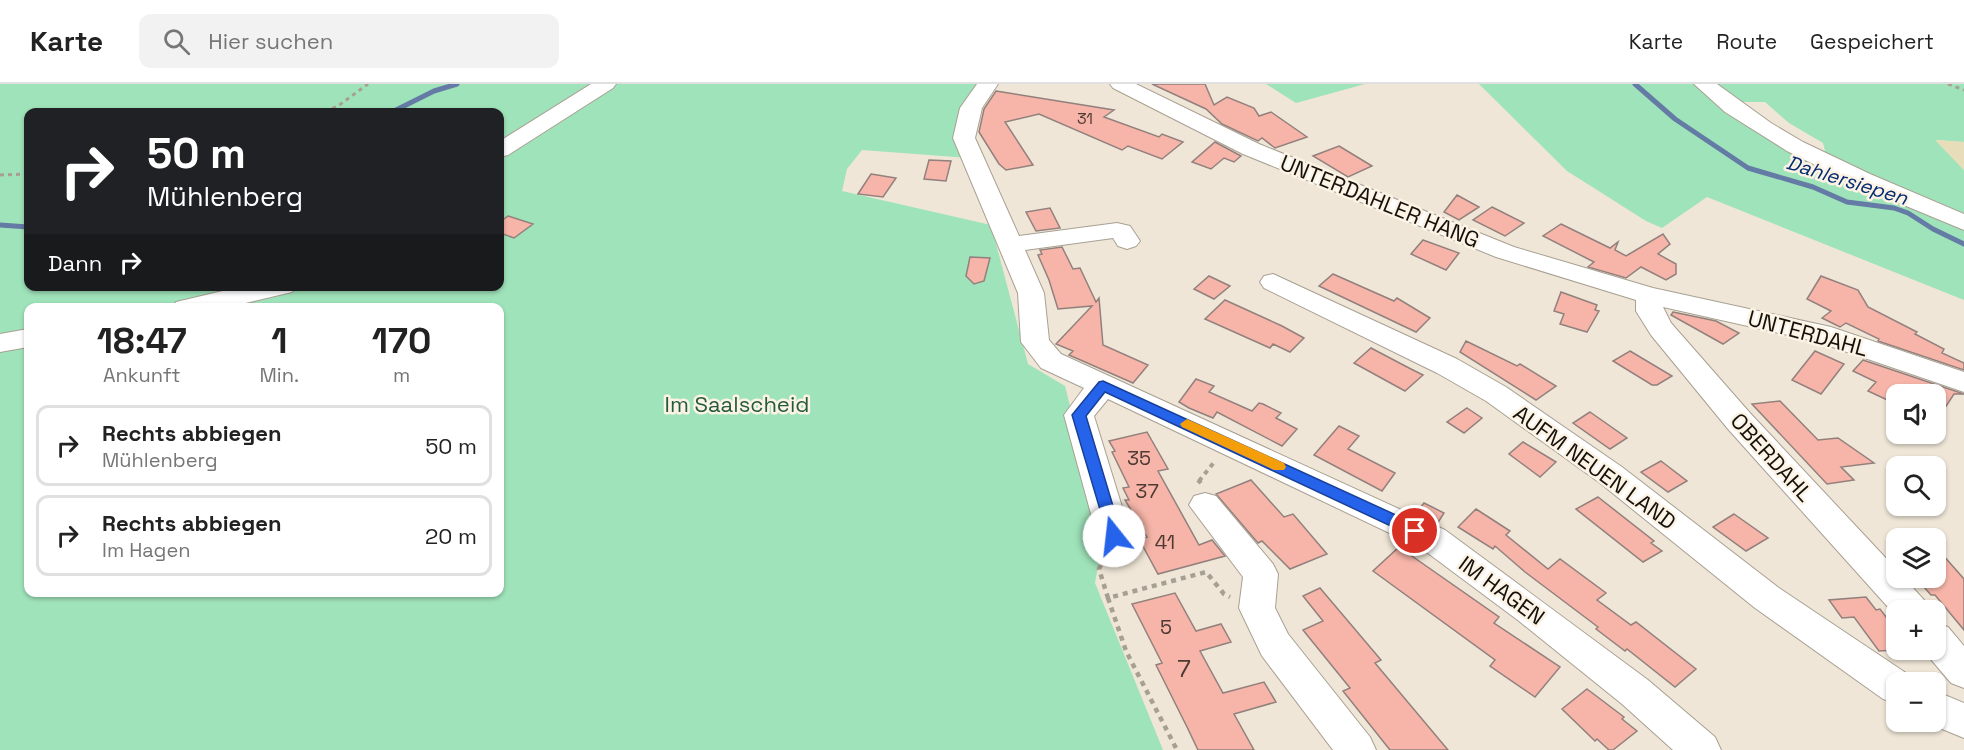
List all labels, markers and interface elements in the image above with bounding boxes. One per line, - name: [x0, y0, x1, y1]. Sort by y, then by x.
- search box: [139, 14, 559, 68]
- text: Karte: [30, 23, 103, 59]
- icon: search: [160, 25, 193, 58]
- text: Hier suchen: [208, 27, 333, 55]
- text: Karte: [1629, 28, 1683, 55]
- text: Route: [1716, 28, 1777, 55]
- text: Gespeichert: [1810, 28, 1934, 55]
- house number: 31: [1077, 108, 1093, 129]
- text: 50 m: [147, 127, 246, 180]
- icon: right: [48, 132, 126, 210]
- street label: UNTERDAHLER HANG: [1276, 148, 1484, 254]
- water label: Dahlersiepen: [1783, 149, 1911, 211]
- text: Mühlenberg: [147, 179, 303, 214]
- icon: right: [114, 246, 147, 279]
- text: Dann: [48, 249, 102, 277]
- street label: UNTERDAHL: [1745, 304, 1871, 362]
- text: 18:47: [97, 318, 187, 364]
- text: 1: [271, 318, 287, 364]
- text: 170: [372, 318, 431, 364]
- text: Ankunft: [103, 362, 181, 388]
- text: Min.: [260, 362, 299, 388]
- text: m: [393, 362, 410, 388]
- map controls: [1886, 384, 1946, 732]
- button: sound: [1886, 384, 1946, 444]
- park label: Im Saalscheid: [665, 390, 809, 418]
- street label: AUFM NEUEN LAND: [1508, 399, 1682, 535]
- street label: OBERDAHL: [1725, 407, 1819, 507]
- text: Rechts abbiegen: [102, 419, 282, 447]
- icon: right: [51, 429, 84, 462]
- text: 50 m: [425, 432, 477, 460]
- house number: 35: [1127, 445, 1151, 471]
- text: Mühlenberg: [102, 447, 218, 473]
- button: search: [1886, 456, 1946, 516]
- house number: 37: [1135, 478, 1159, 504]
- position arrow: [1082, 504, 1146, 568]
- pin: [1389, 505, 1440, 556]
- text: Rechts abbiegen: [102, 509, 282, 537]
- icon: arrive: [1398, 514, 1431, 547]
- icon: right: [51, 519, 84, 552]
- text: 20 m: [425, 522, 477, 550]
- button: layers: [1886, 528, 1946, 588]
- house number: 41: [1155, 529, 1175, 555]
- text: Im Hagen: [102, 537, 191, 563]
- street label: IM HAGEN: [1453, 549, 1551, 631]
- button: +: [1886, 600, 1946, 660]
- house number: 5: [1160, 614, 1172, 640]
- house number: 7: [1177, 653, 1191, 684]
- button: −: [1886, 672, 1946, 732]

